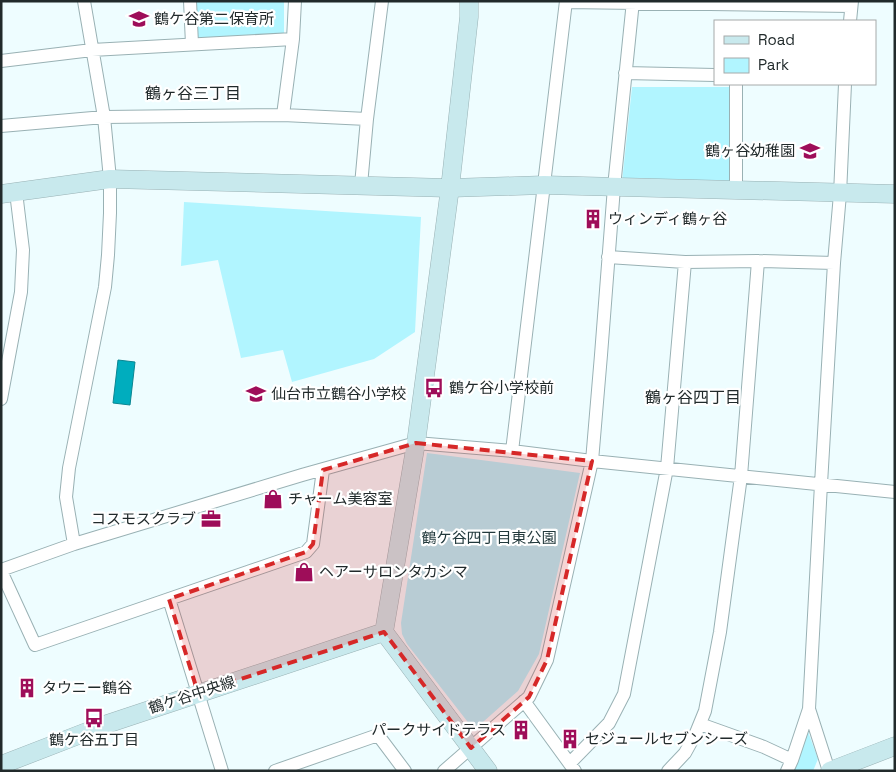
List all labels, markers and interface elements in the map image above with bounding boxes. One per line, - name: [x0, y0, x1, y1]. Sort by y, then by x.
- school or university icon: 鶴ケ谷第二保育所: [128, 8, 150, 30]
- place label: 鶴ケ谷第二保育所: [154, 9, 274, 28]
- legend: [714, 20, 876, 85]
- text: Road: [758, 30, 795, 49]
- text: Park: [758, 55, 789, 74]
- district label: 鶴ヶ谷三丁目: [145, 83, 241, 104]
- school or university icon: 鶴ヶ谷幼稚園: [799, 140, 821, 162]
- place label: 鶴ヶ谷幼稚園: [705, 141, 795, 160]
- building icon: ウィンディ鶴ヶ谷: [582, 208, 604, 230]
- place label: ウィンディ鶴ヶ谷: [608, 209, 727, 228]
- bus stop icon: 鶴ケ谷小学校前: [423, 377, 445, 399]
- place label: 鶴ケ谷小学校前: [449, 378, 554, 397]
- school or university icon: 仙台市立鶴谷小学校: [245, 383, 267, 405]
- place label: 仙台市立鶴谷小学校: [271, 384, 406, 403]
- district label: 鶴ヶ谷四丁目: [645, 387, 741, 408]
- shop icon: チャーム美容室: [262, 488, 284, 510]
- place label: チャーム美容室: [288, 489, 392, 508]
- office icon: コスモスクラブ: [200, 508, 222, 530]
- place label: コスモスクラブ: [91, 509, 196, 528]
- park label: 鶴ケ谷四丁目東公園: [421, 528, 557, 547]
- shop icon: ヘアーサロンタカシマ: [293, 561, 315, 583]
- place label: ヘアーサロンタカシマ: [319, 562, 468, 581]
- street label: 鶴ケ谷中央線: [146, 672, 238, 717]
- building icon: タウニー鶴谷: [16, 677, 38, 699]
- place label: タウニー鶴谷: [42, 678, 132, 697]
- bus stop icon: 鶴ケ谷五丁目: [83, 707, 105, 729]
- building icon: パークサイドテラス: [510, 719, 532, 741]
- place label: パークサイドテラス: [371, 720, 506, 739]
- building icon: セジュールセブンシーズ: [559, 728, 581, 750]
- place label: セジュールセブンシーズ: [585, 729, 748, 748]
- place label: 鶴ケ谷五丁目: [49, 730, 139, 749]

